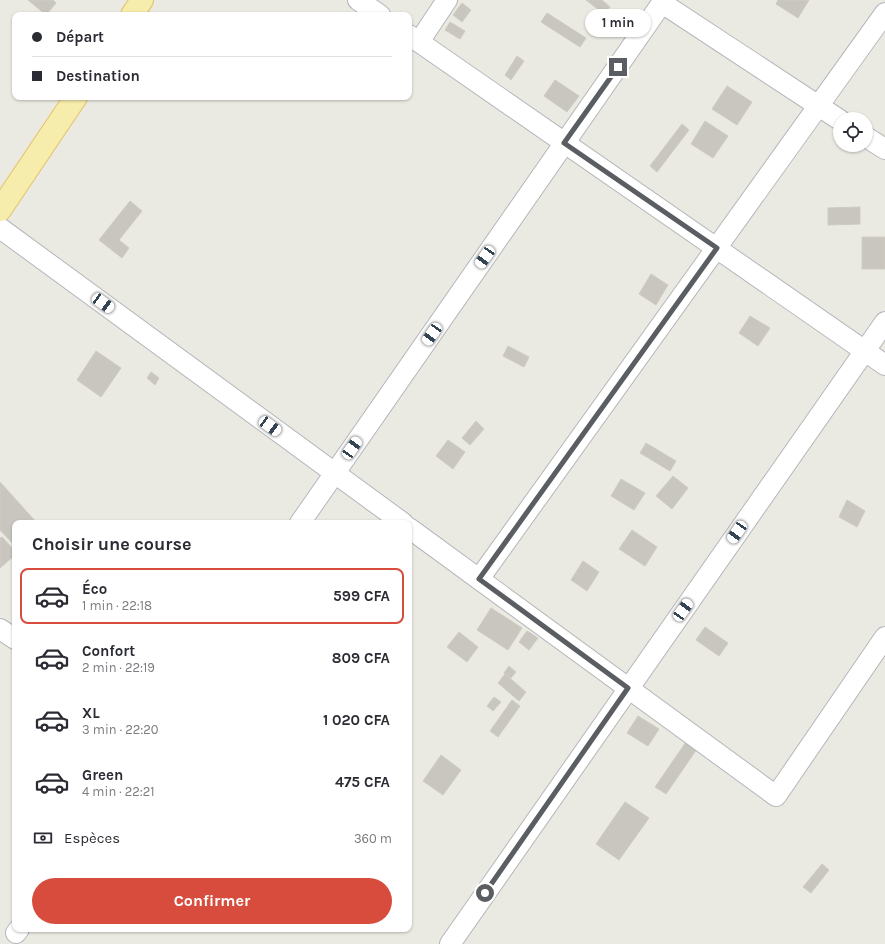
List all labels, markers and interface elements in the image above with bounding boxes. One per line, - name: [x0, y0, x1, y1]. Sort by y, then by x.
- callout: 1 min: [585, 9, 651, 37]
- text: 1 min: [602, 15, 634, 30]
- text: Départ: [56, 28, 104, 46]
- route end: [609, 58, 627, 76]
- text: Destination: [56, 67, 140, 85]
- map controls: [833, 112, 873, 152]
- button: locate: [833, 112, 873, 152]
- car: [473, 244, 497, 270]
- car: [90, 291, 116, 315]
- car: [420, 321, 444, 347]
- car: [257, 414, 283, 438]
- car: [340, 435, 364, 461]
- car: [725, 519, 749, 545]
- text: Choisir une course: [32, 533, 191, 555]
- icon: car: [34, 578, 70, 614]
- text: Éco: [82, 580, 107, 598]
- text: 599 CFA: [333, 587, 390, 605]
- car: [671, 597, 695, 623]
- text: 1 min · 22:18: [82, 598, 152, 613]
- icon: car: [34, 640, 70, 676]
- text: Confort: [82, 642, 135, 660]
- text: 809 CFA: [332, 649, 390, 667]
- text: 2 min · 22:19: [82, 660, 155, 675]
- icon: car: [34, 702, 70, 738]
- text: XL: [82, 704, 100, 722]
- text: 1 020 CFA: [323, 711, 390, 729]
- text: 3 min · 22:20: [82, 722, 158, 737]
- icon: car: [34, 764, 70, 800]
- text: Green: [82, 766, 123, 784]
- text: 475 CFA: [335, 773, 390, 791]
- text: 4 min · 22:21: [82, 784, 155, 799]
- icon: cash: [32, 827, 54, 849]
- text: Espèces: [64, 829, 120, 847]
- text: 360 m: [354, 831, 392, 846]
- button: Confirmer: [32, 878, 392, 924]
- route start: [476, 884, 494, 902]

